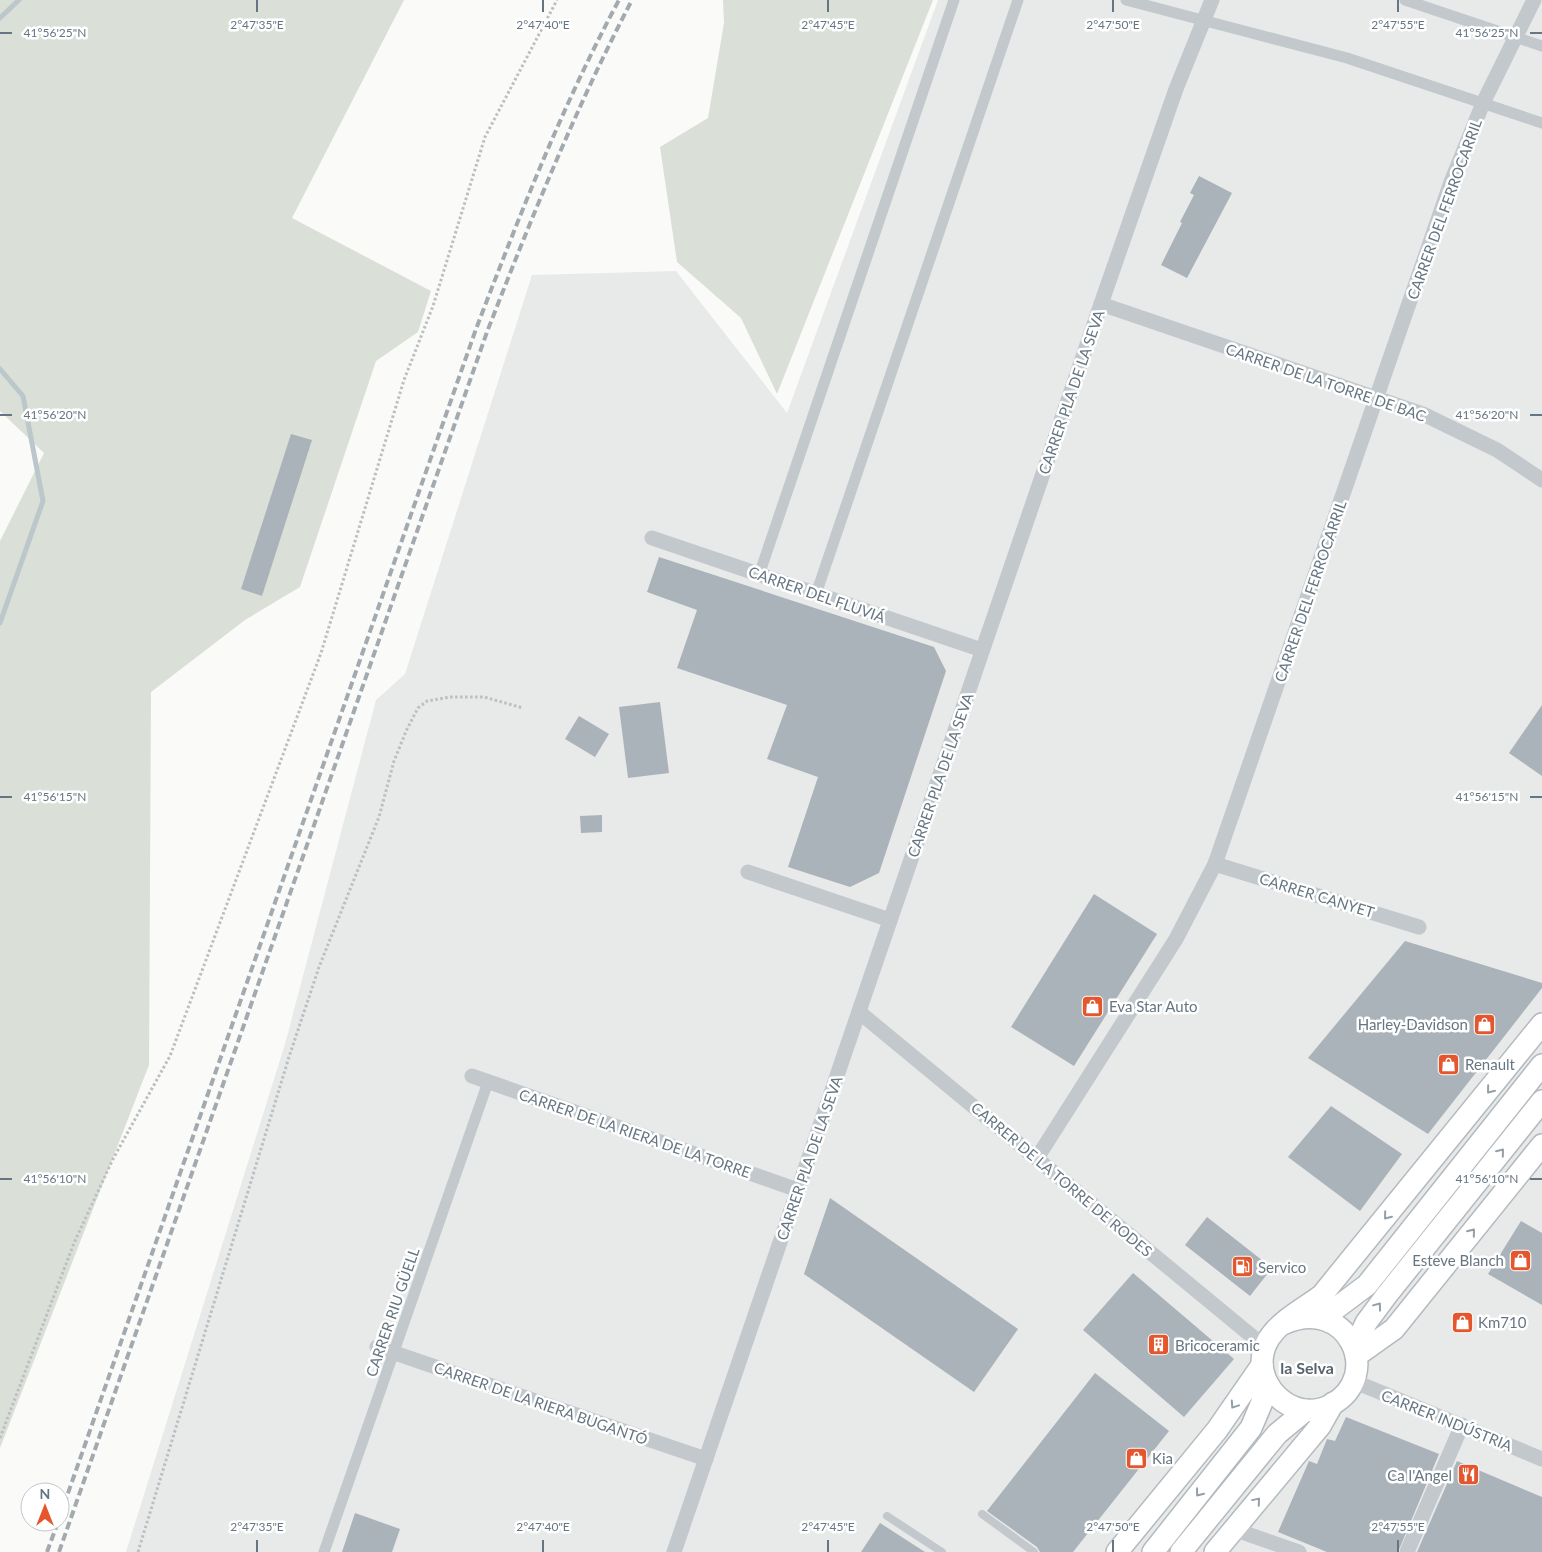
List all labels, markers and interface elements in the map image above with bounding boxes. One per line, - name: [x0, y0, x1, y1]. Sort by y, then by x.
- text: 2°47'35"E: [230, 17, 284, 32]
- text: 2°47'40"E: [516, 17, 570, 32]
- text: 2°47'45"E: [801, 17, 855, 32]
- text: 2°47'50"E: [1086, 17, 1140, 32]
- text: 2°47'55"E: [1371, 17, 1425, 32]
- text: 41°56'25"N: [24, 25, 86, 40]
- text: 41°56'25"N: [1456, 25, 1518, 40]
- street label: CARRER DEL FERROCARRIL: [1403, 116, 1485, 302]
- street label: CARRER PLA DE LA SEVA: [1034, 307, 1108, 476]
- street label: CARRER DE LA TORRE DE BAC: [1224, 339, 1428, 425]
- text: 41°56'20"N: [24, 407, 86, 422]
- text: 41°56'20"N: [1456, 407, 1518, 422]
- street label: CARRER DEL FERROCARRIL: [1270, 498, 1350, 684]
- street label: CARRER DEL FLUVIÁ: [746, 562, 889, 626]
- street label: CARRER PLA DE LA SEVA: [903, 690, 977, 859]
- text: 41°56'15"N: [24, 789, 86, 804]
- text: 41°56'15"N: [1456, 789, 1518, 804]
- street label: CARRER CANYET: [1257, 869, 1377, 921]
- shop icon: Eva Star Auto: [1081, 994, 1105, 1018]
- place label: Eva Star Auto: [1109, 997, 1197, 1015]
- shop icon: Harley-Davidson: [1472, 1012, 1496, 1036]
- place label: Harley-Davidson: [1358, 1015, 1468, 1033]
- shop icon: Renault: [1437, 1052, 1461, 1076]
- place label: Renault: [1465, 1055, 1516, 1073]
- street label: CARRER PLA DE LA SEVA: [772, 1073, 846, 1242]
- one-way arrow: [1486, 1084, 1495, 1093]
- street label: CARRER DE LA RIERA DE LA TORRE: [517, 1085, 753, 1181]
- street label: CARRER DE LA TORRE DE RODES: [968, 1098, 1156, 1260]
- one-way arrow: [1496, 1149, 1504, 1158]
- text: 41°56'10"N: [24, 1171, 86, 1186]
- text: 41°56'10"N: [1456, 1171, 1518, 1186]
- one-way arrow: [1384, 1210, 1393, 1219]
- one-way arrow: [1467, 1229, 1476, 1238]
- street label: CARRER RIU GÜELL: [361, 1245, 423, 1379]
- shop icon: Esteve Blanch: [1508, 1248, 1532, 1272]
- place label: Esteve Blanch: [1412, 1251, 1504, 1269]
- fuel station icon: Servico: [1230, 1255, 1254, 1279]
- place label: Servico: [1258, 1258, 1306, 1276]
- one-way arrow: [1372, 1302, 1381, 1312]
- shop icon: Km710: [1450, 1310, 1474, 1334]
- place label: Km710: [1478, 1313, 1527, 1331]
- building icon: Bricoceramic: [1147, 1333, 1171, 1357]
- place label: Bricoceramic: [1175, 1336, 1260, 1354]
- street label: CARRER DE LA RIERA BUGANTÓ: [432, 1358, 650, 1448]
- district label: la Selva: [1280, 1358, 1334, 1377]
- street label: CARRER INDÚSTRIA: [1379, 1385, 1516, 1455]
- one-way arrow: [1231, 1400, 1240, 1409]
- shop icon: Kia: [1124, 1446, 1148, 1470]
- place label: Kia: [1152, 1449, 1173, 1467]
- restaurant icon: Ca l'Angel: [1456, 1463, 1480, 1487]
- place label: Ca l'Angel: [1387, 1466, 1452, 1484]
- north arrow: [20, 1482, 70, 1532]
- text: N: [40, 1485, 50, 1502]
- one-way arrow: [1197, 1487, 1205, 1496]
- one-way arrow: [1251, 1497, 1260, 1506]
- text: 2°47'35"E: [230, 1519, 284, 1534]
- text: 2°47'40"E: [516, 1519, 570, 1534]
- text: 2°47'45"E: [801, 1519, 855, 1534]
- text: 2°47'50"E: [1086, 1519, 1140, 1534]
- text: 2°47'55"E: [1371, 1519, 1425, 1534]

